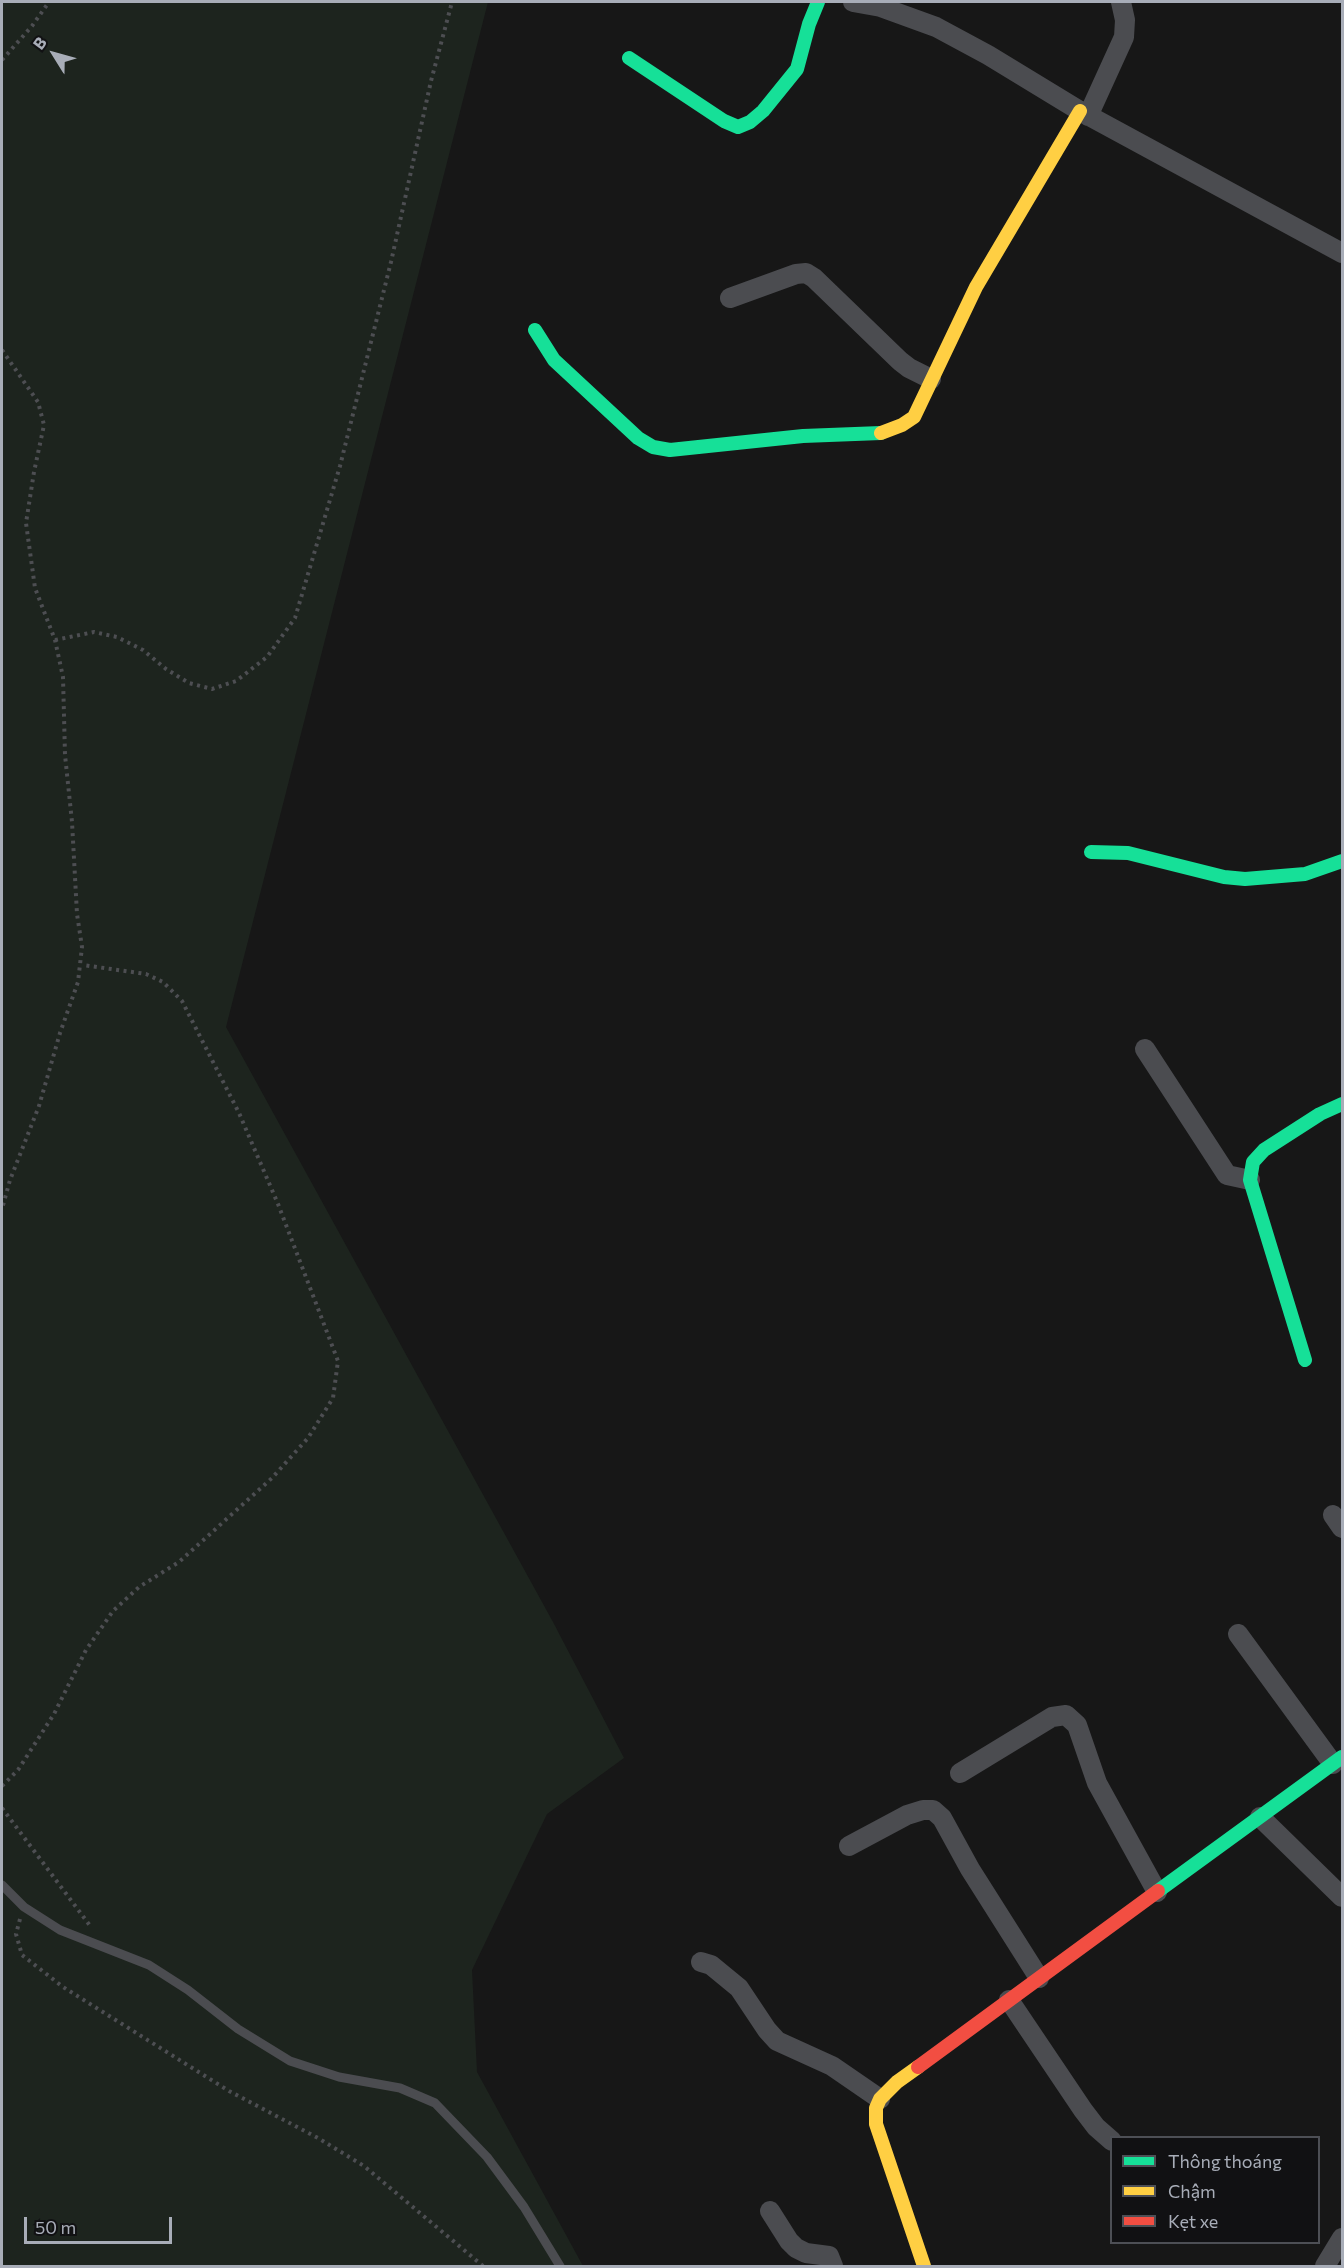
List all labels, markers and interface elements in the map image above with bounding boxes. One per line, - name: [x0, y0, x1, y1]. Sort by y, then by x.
- north arrow: [24, 24, 84, 84]
- text: B: [28, 33, 50, 53]
- legend: [1110, 2136, 1320, 2244]
- text: Thông thoáng: [1168, 2150, 1282, 2172]
- text: Chậm: [1168, 2180, 1216, 2202]
- scale bar: [27, 2205, 176, 2243]
- text: Kẹt xe: [1168, 2210, 1218, 2232]
- text: 50 m: [35, 2216, 76, 2238]

